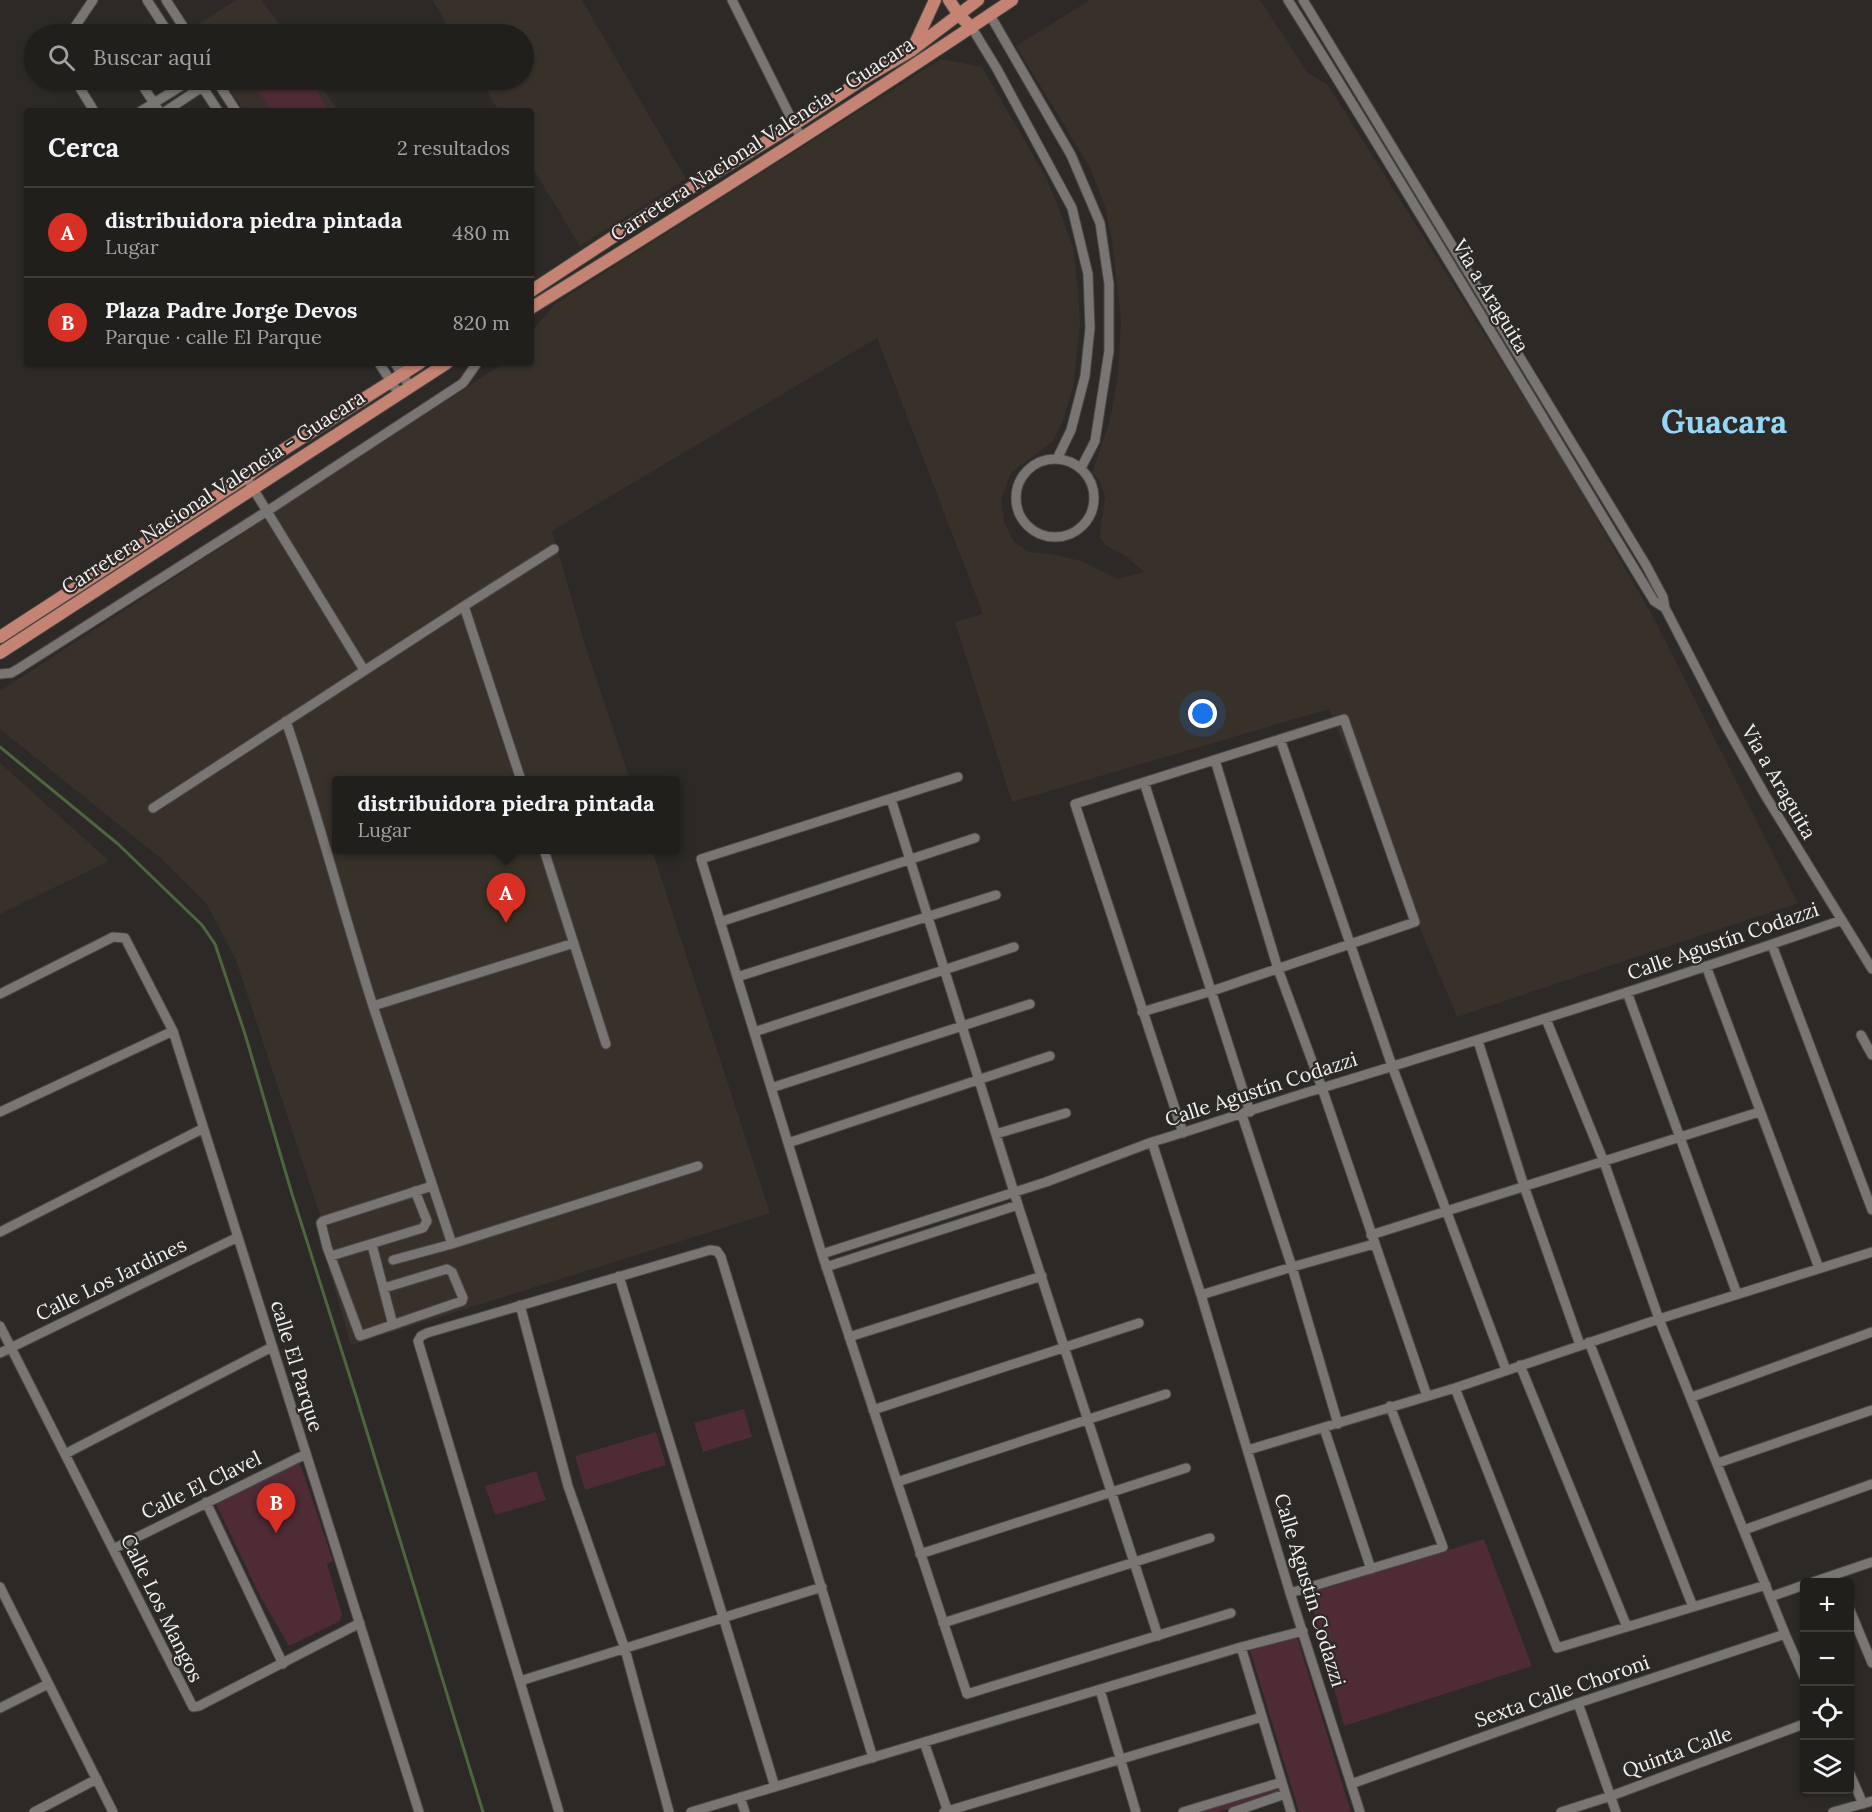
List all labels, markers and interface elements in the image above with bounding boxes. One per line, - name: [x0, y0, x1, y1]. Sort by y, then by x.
- search box: [24, 24, 534, 90]
- street label: Carretera Nacional Valencia - Guacara: [605, 31, 918, 246]
- icon: search: [45, 41, 78, 74]
- text: Buscar aquí: [93, 43, 211, 71]
- text: Cerca: [48, 131, 119, 164]
- text: 2 resultados: [397, 135, 510, 160]
- text: distribuidora piedra pintada: [105, 206, 402, 234]
- text: A: [61, 220, 74, 245]
- text: 480 m: [452, 220, 510, 245]
- text: Lugar: [105, 234, 159, 259]
- street label: Via a Araguita: [1447, 234, 1535, 357]
- text: Plaza Padre Jorge Devos: [105, 296, 358, 324]
- text: B: [61, 310, 74, 335]
- text: 820 m: [452, 310, 510, 335]
- text: Parque · calle El Parque: [105, 324, 322, 349]
- street label: Carretera Nacional Valencia - Guacara: [56, 384, 369, 599]
- district label: Guacara: [1661, 401, 1787, 442]
- your location: [1188, 699, 1217, 728]
- street label: Via a Araguita: [1736, 719, 1822, 843]
- popup: [332, 776, 680, 854]
- text: distribuidora piedra pintada: [357, 789, 655, 817]
- text: Lugar: [357, 817, 411, 842]
- pin: A: [486, 874, 526, 923]
- street label: Calle Agustín Codazzi: [1624, 896, 1822, 985]
- street label: Calle Agustín Codazzi: [1162, 1046, 1360, 1131]
- street label: Calle Los Jardines: [31, 1231, 190, 1326]
- street label: calle El Parque: [266, 1297, 329, 1435]
- street label: Calle El Clavel: [137, 1445, 265, 1524]
- pin: B: [256, 1484, 296, 1533]
- street label: Calle Agustín Codazzi: [1269, 1490, 1352, 1689]
- street label: Calle Los Mangos: [116, 1530, 209, 1686]
- map controls: [1800, 1578, 1854, 1794]
- button: +: [1800, 1578, 1854, 1632]
- button: −: [1800, 1632, 1854, 1686]
- street label: Sexta Calle Choroni: [1471, 1649, 1652, 1732]
- button: locate: [1800, 1686, 1854, 1740]
- street label: Quinta Calle: [1619, 1720, 1735, 1783]
- button: layers: [1800, 1740, 1854, 1794]

